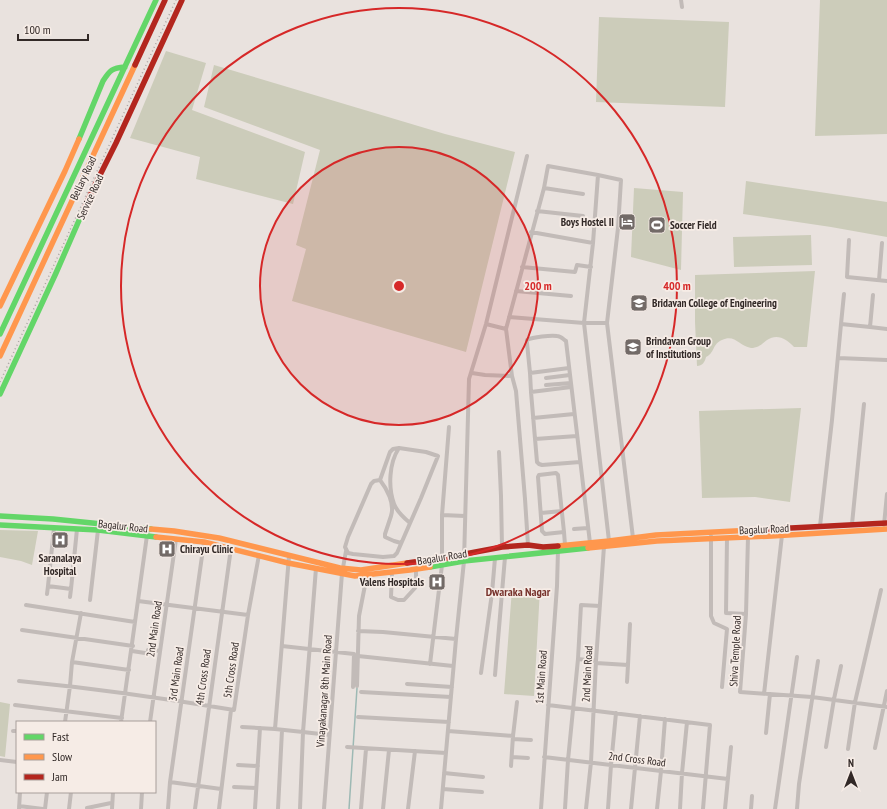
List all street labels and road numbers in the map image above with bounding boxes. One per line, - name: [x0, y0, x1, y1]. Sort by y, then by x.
- street label: Bellary Road: [67, 153, 99, 202]
- street label: Service Road: [73, 172, 107, 222]
- street label: Bagalur Road: [97, 516, 149, 536]
- street label: Bagalur Road: [739, 521, 790, 537]
- street label: Bagalur Road: [416, 546, 468, 568]
- street label: 2nd Main Road: [143, 600, 165, 658]
- street label: Shiva Temple Road: [726, 615, 744, 687]
- street label: Vinayakanagar 8th Main Road: [313, 634, 335, 749]
- street label: 5th Cross Road: [220, 641, 242, 699]
- street label: 2nd Main Road: [579, 645, 595, 703]
- street label: 3rd Main Road: [165, 646, 187, 702]
- street label: 4th Cross Road: [192, 648, 214, 706]
- street label: 1st Main Road: [532, 649, 550, 704]
- street label: 2nd Cross Road: [607, 749, 667, 770]

